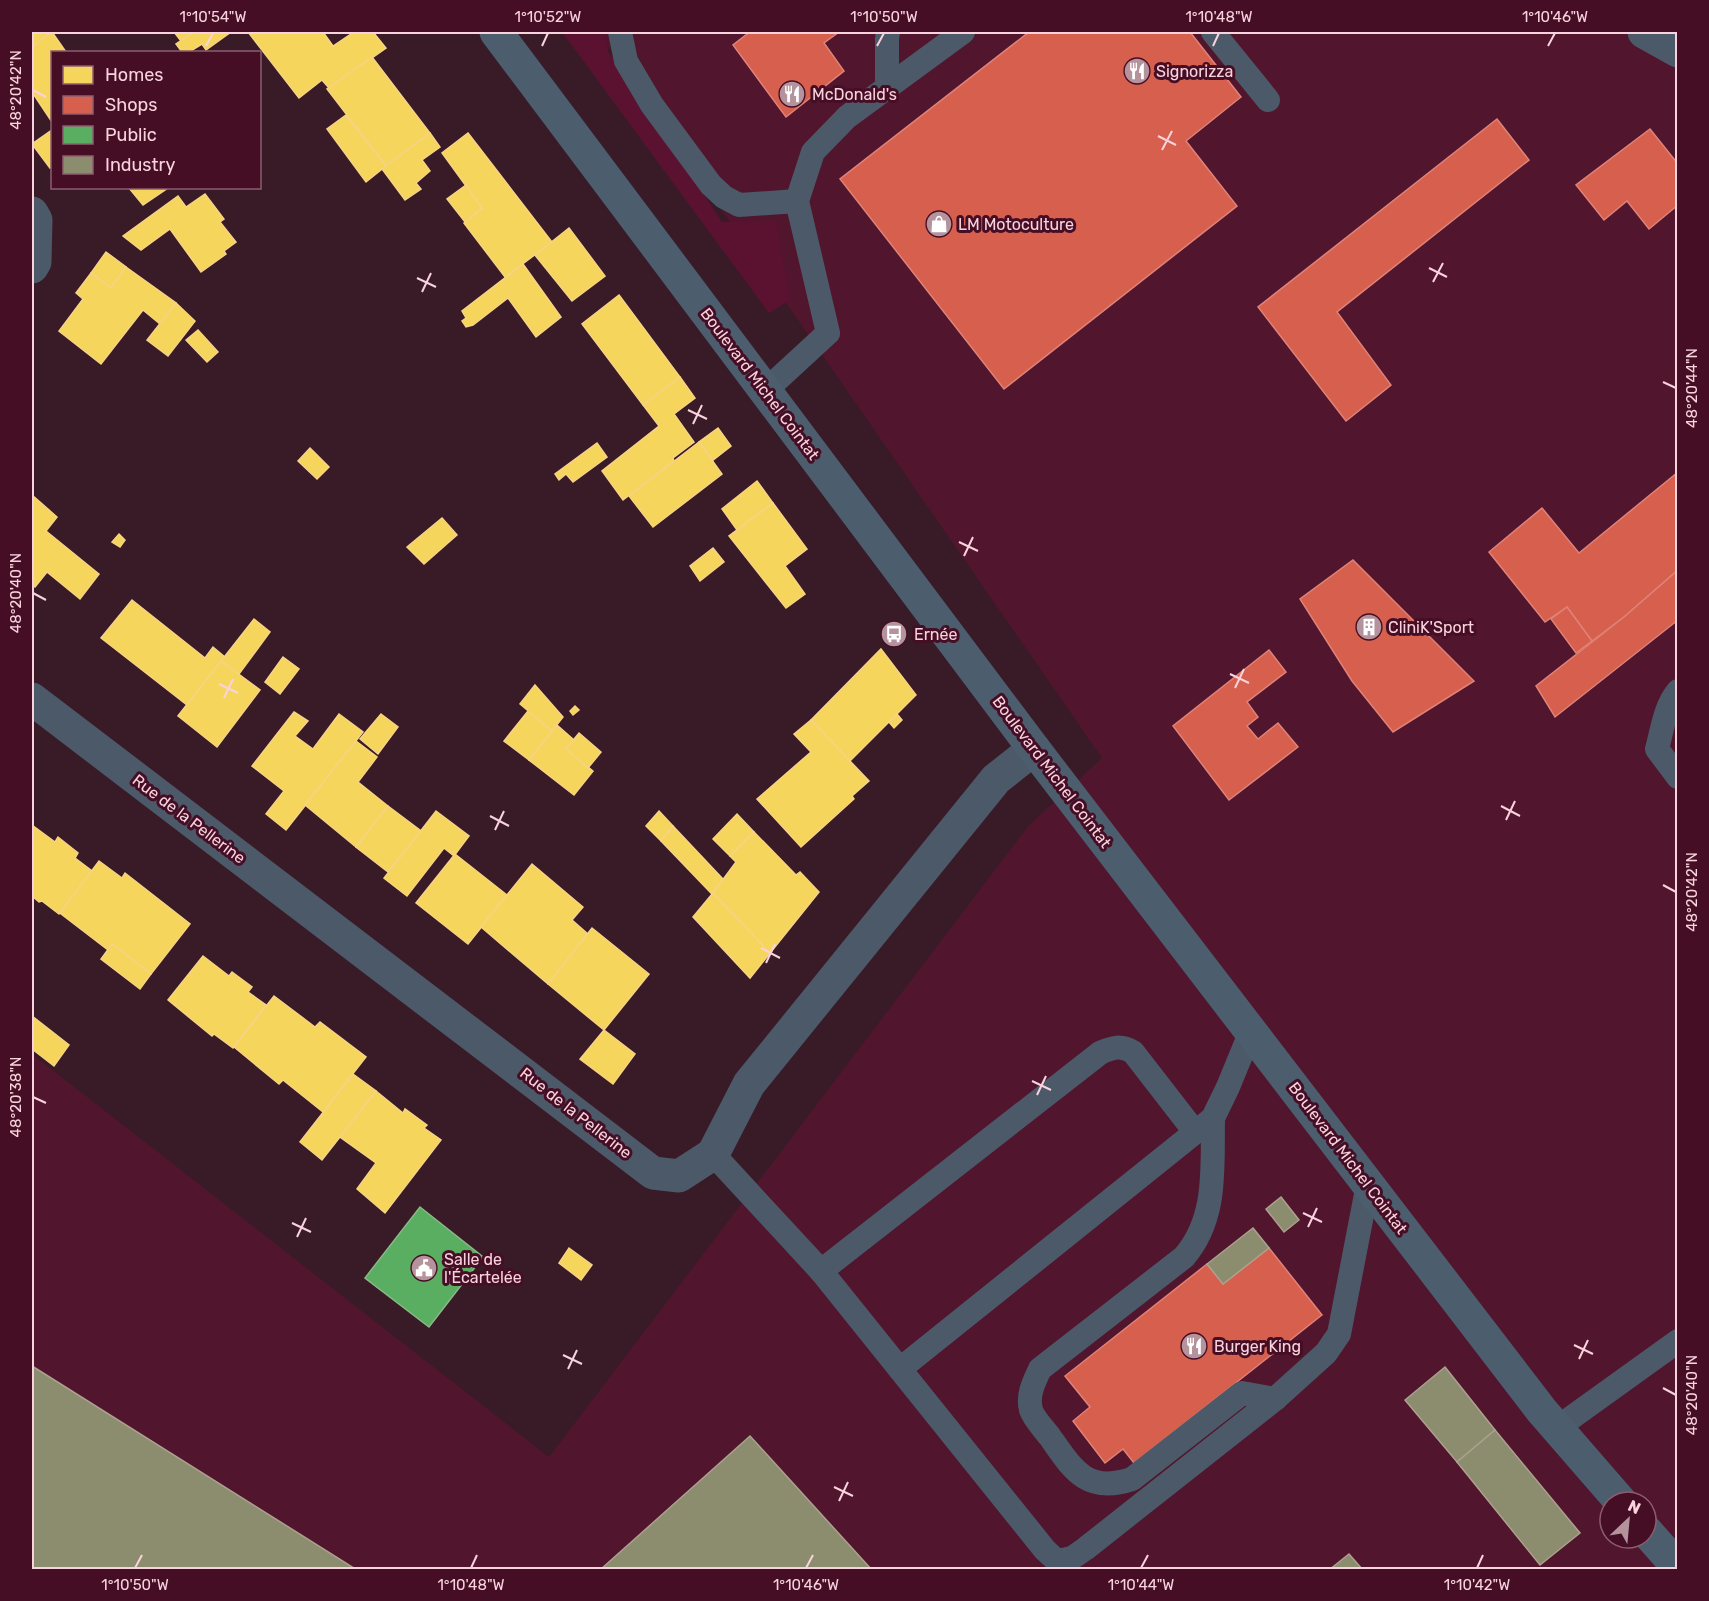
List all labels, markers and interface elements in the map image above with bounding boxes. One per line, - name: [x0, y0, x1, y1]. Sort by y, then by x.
- text: 1°10'54"W: [180, 8, 246, 26]
- text: 1°10'52"W: [515, 8, 581, 26]
- text: 1°10'50"W: [850, 8, 918, 26]
- text: 1°10'48"W: [1185, 8, 1253, 26]
- text: 1°10'46"W: [1522, 8, 1588, 26]
- text: 48°20'42"N: [7, 50, 25, 130]
- legend: [51, 51, 261, 189]
- restaurant icon: Signorizza: [1122, 56, 1152, 86]
- place label: Signorizza: [1156, 62, 1233, 81]
- text: Homes: [105, 64, 163, 86]
- restaurant icon: McDonald's: [777, 79, 807, 109]
- place label: McDonald's: [812, 85, 897, 104]
- text: Shops: [105, 94, 157, 116]
- text: Public: [105, 124, 157, 146]
- text: Industry: [105, 154, 175, 176]
- shop icon: LM Motoculture: [924, 209, 954, 239]
- place label: LM Motoculture: [958, 215, 1074, 234]
- street label: Boulevard Michel Cointat: [697, 304, 823, 464]
- text: 48°20'44"N: [1683, 348, 1701, 428]
- text: 48°20'40"N: [7, 553, 25, 633]
- building icon: CliniK'Sport: [1354, 612, 1384, 642]
- place label: CliniK'Sport: [1388, 618, 1474, 637]
- bus stop icon: Ernée: [879, 619, 909, 649]
- place label: Ernée: [914, 625, 957, 644]
- street label: Boulevard Michel Cointat: [989, 692, 1115, 852]
- street label: Rue de la Pellerine: [129, 770, 249, 868]
- text: 48°20'42"N: [1683, 852, 1701, 932]
- text: 48°20'38"N: [7, 1057, 25, 1137]
- street label: Rue de la Pellerine: [516, 1063, 636, 1163]
- street label: Boulevard Michel Cointat: [1285, 1078, 1411, 1238]
- place label: Salle de l'Écartelée: [444, 1250, 522, 1287]
- public building icon: Salle de l'Écartelée: [409, 1253, 439, 1283]
- restaurant icon: Burger King: [1179, 1331, 1209, 1361]
- place label: Burger King: [1214, 1337, 1301, 1356]
- text: 48°20'40"N: [1683, 1355, 1701, 1435]
- north arrow: [1598, 1490, 1658, 1550]
- text: N: [1625, 1496, 1644, 1518]
- text: 1°10'50"W: [101, 1576, 169, 1594]
- text: 1°10'48"W: [437, 1576, 505, 1594]
- text: 1°10'46"W: [773, 1576, 839, 1594]
- text: 1°10'44"W: [1108, 1576, 1174, 1594]
- text: 1°10'42"W: [1444, 1576, 1510, 1594]

